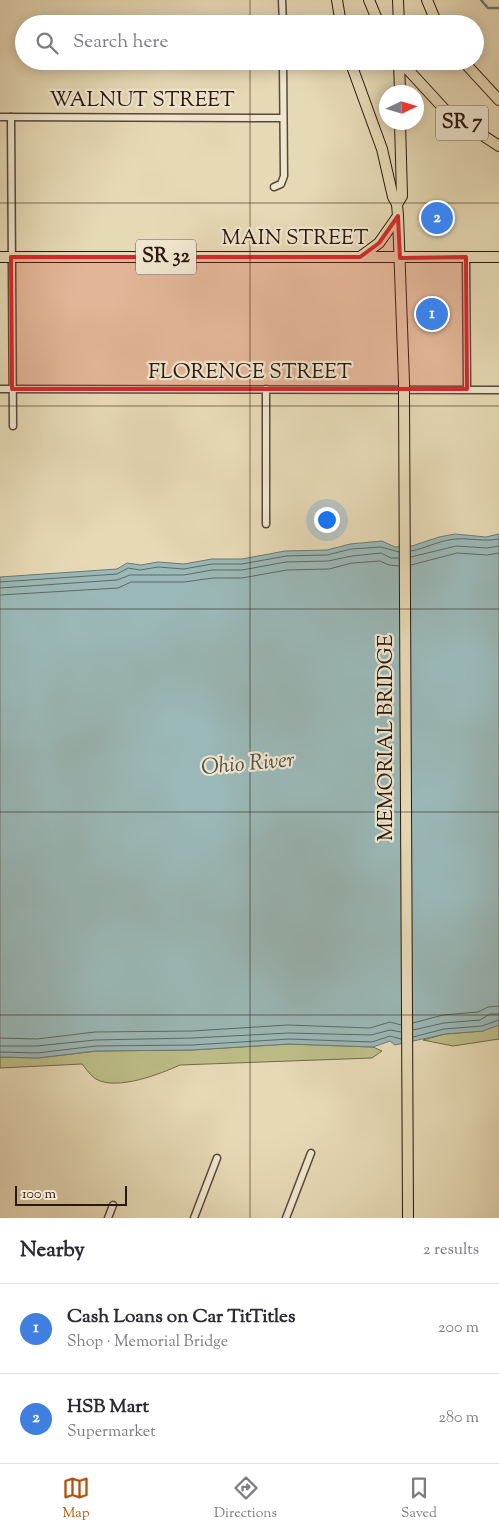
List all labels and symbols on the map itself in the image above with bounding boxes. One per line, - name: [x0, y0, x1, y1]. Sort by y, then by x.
- north arrow: [379, 85, 424, 130]
- street label: WALNUT STREET: [49, 86, 235, 116]
- road number: SR 7: [436, 106, 488, 140]
- pin: 2: [421, 199, 453, 237]
- street label: MAIN STREET: [222, 224, 369, 254]
- road number: SR 32: [136, 240, 196, 274]
- pin: 1: [416, 295, 448, 333]
- street label: FLORENCE STREET: [148, 358, 352, 388]
- your location: [314, 507, 340, 533]
- street label: MEMORIAL BRIDGE: [372, 634, 402, 841]
- water label: Ohio River: [200, 745, 296, 785]
- scale bar: [15, 1183, 128, 1206]

